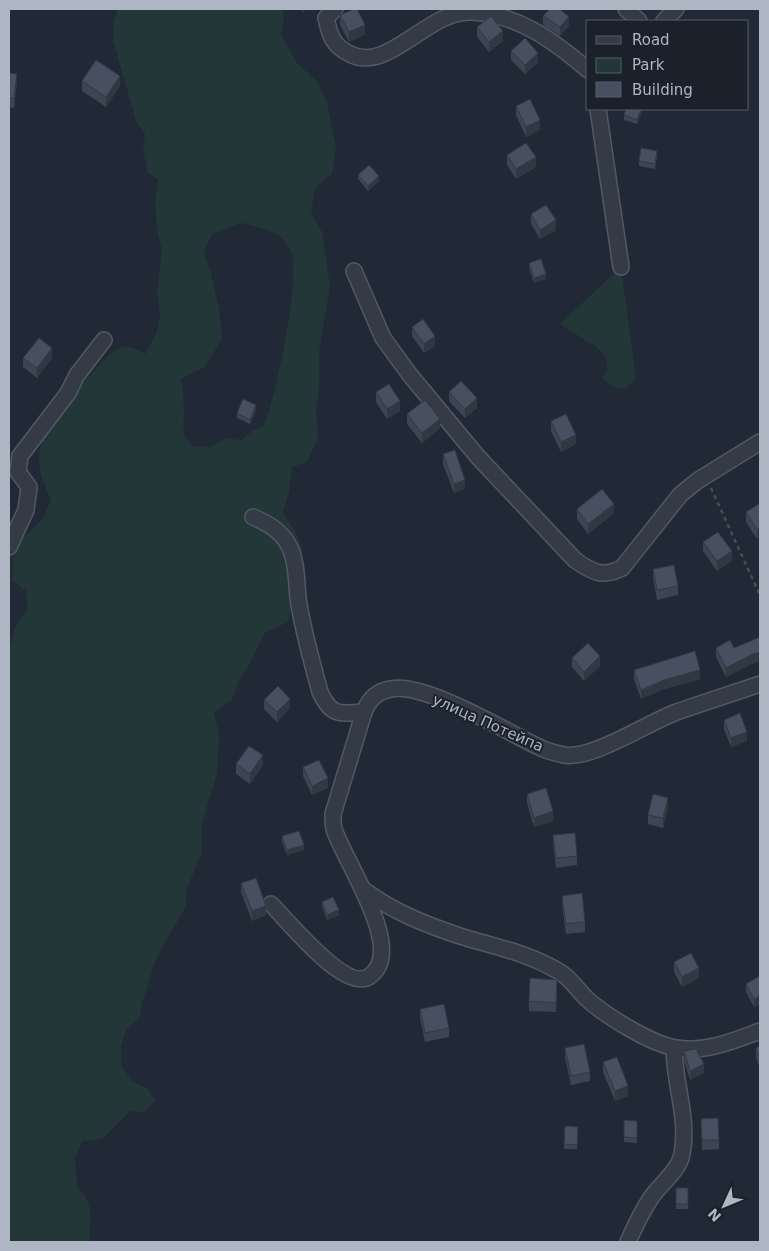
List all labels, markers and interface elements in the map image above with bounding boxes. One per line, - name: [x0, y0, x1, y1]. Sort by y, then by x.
- legend: [586, 20, 749, 110]
- text: Road: [632, 31, 670, 49]
- text: Park: [632, 56, 665, 74]
- text: Building: [632, 81, 693, 99]
- street label: улица Потейпа: [430, 690, 546, 756]
- north arrow: [699, 1181, 749, 1231]
- text: N: [705, 1205, 724, 1225]

